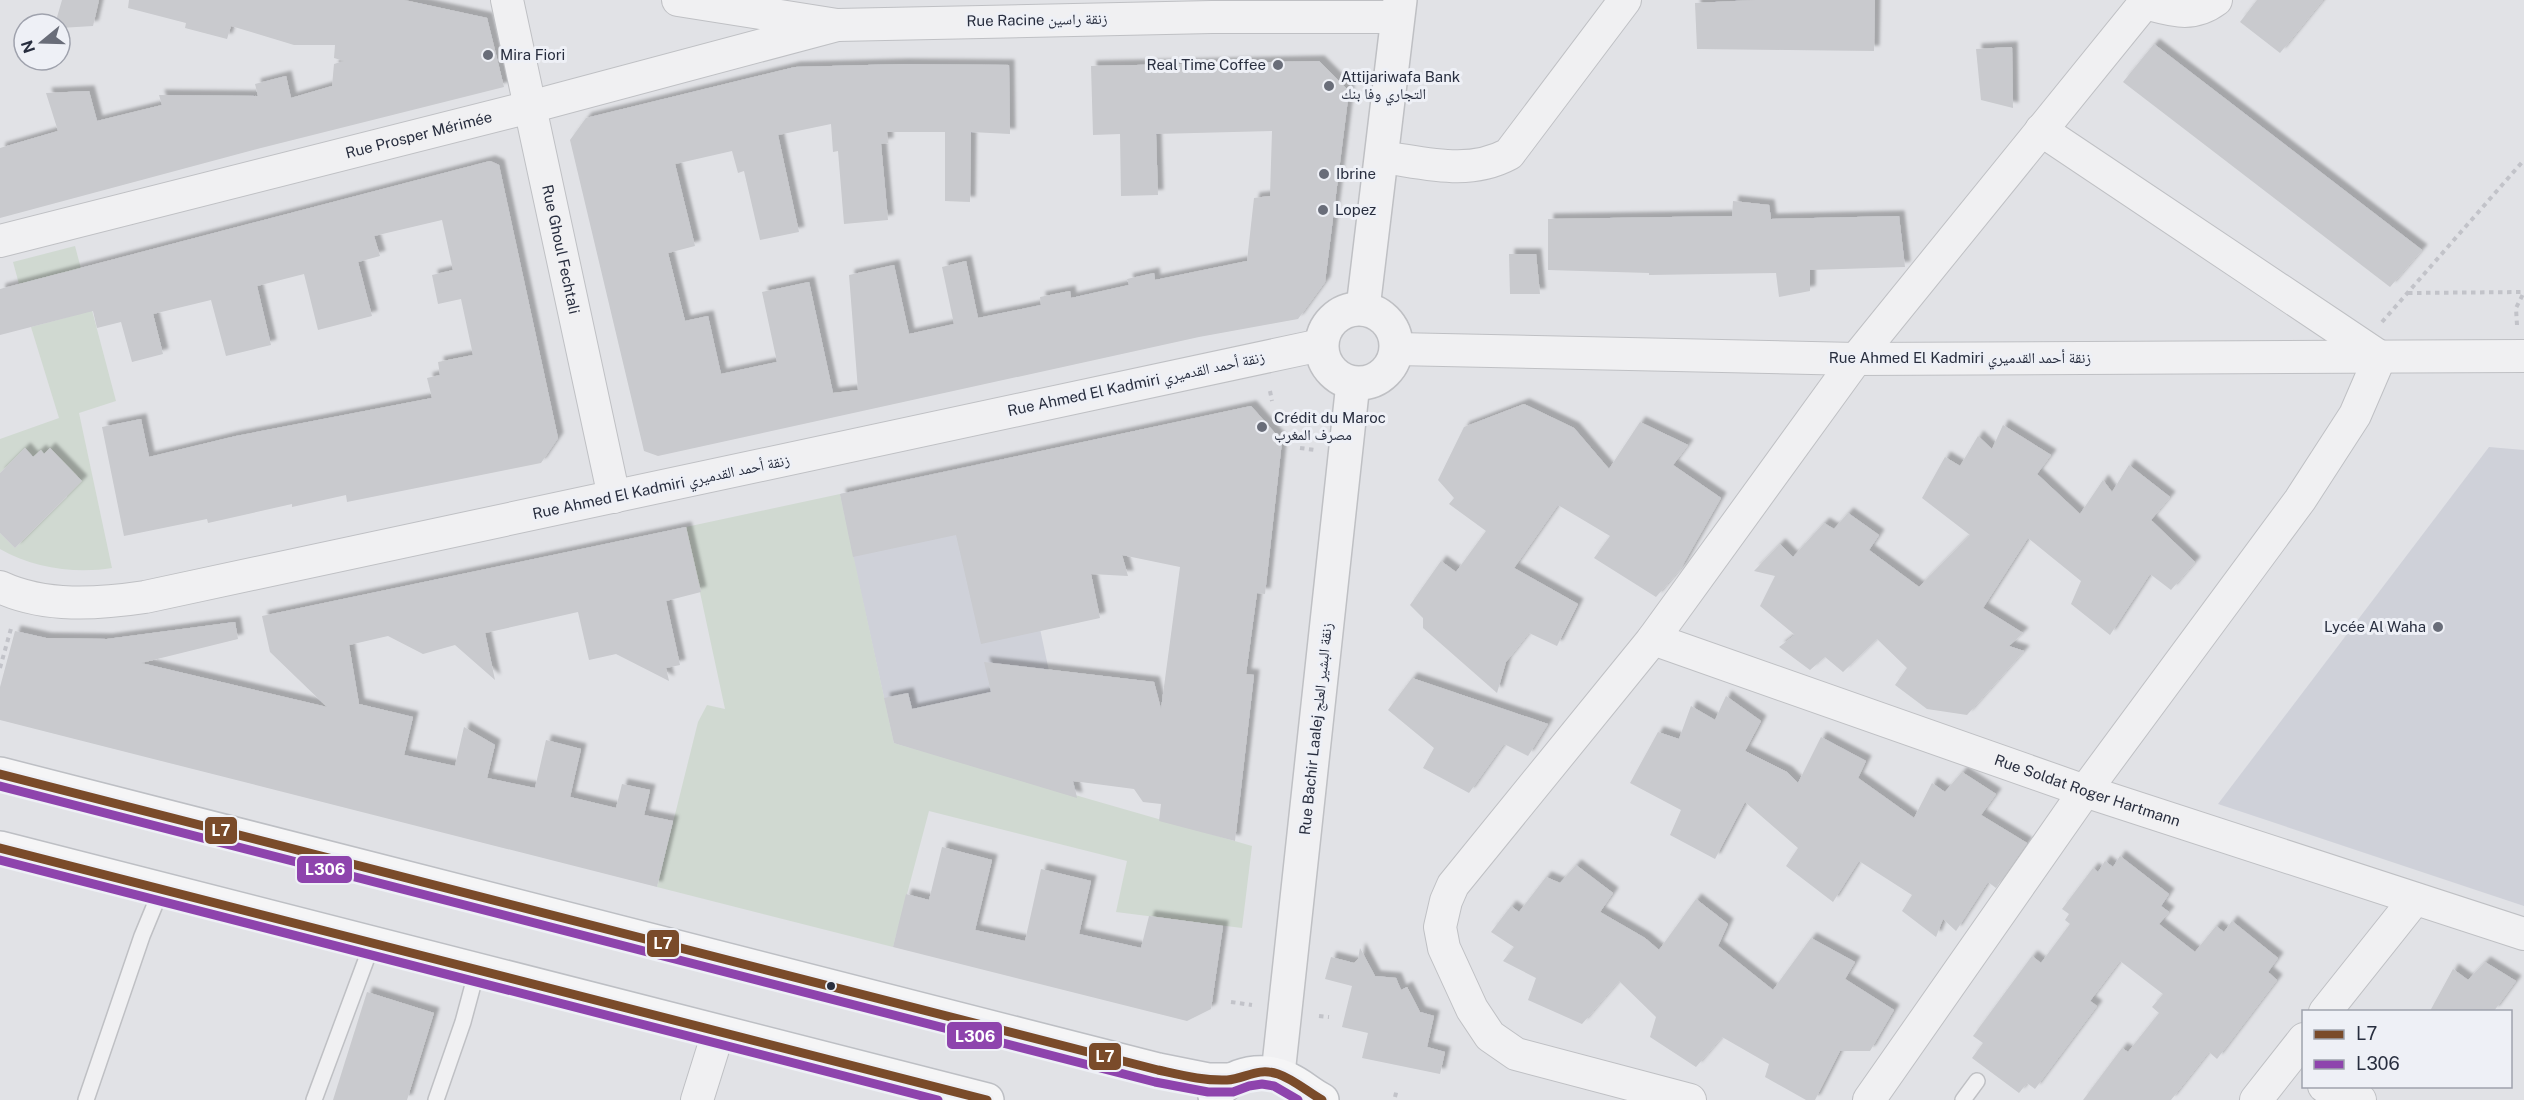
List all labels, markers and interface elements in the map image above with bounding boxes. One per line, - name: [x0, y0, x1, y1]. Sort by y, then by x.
- street label: Rue Racine زنقة راسين: [966, 10, 1108, 31]
- north arrow: [12, 12, 72, 72]
- text: N: [17, 38, 39, 56]
- place label: Mira Fiori: [500, 46, 565, 63]
- marker: Mira Fiori: [481, 48, 495, 62]
- place label: Real Time Coffee: [1147, 56, 1266, 73]
- marker: Real Time Coffee: [1271, 58, 1285, 72]
- place label: Attijariwafa Bank التجاري وفا بنك: [1341, 68, 1460, 106]
- marker: Attijariwafa Bank التجاري وفا بنك: [1322, 79, 1336, 93]
- street label: Rue Prosper Mérimée: [344, 108, 494, 161]
- place label: Ibrine: [1336, 165, 1376, 182]
- marker: Ibrine: [1317, 167, 1331, 181]
- street label: Rue Ghoul Fechtali: [539, 183, 583, 315]
- place label: Lopez: [1335, 201, 1376, 218]
- marker: Lopez: [1316, 203, 1330, 217]
- street label: Rue Ahmed El Kadmiri زنقة أحمد القدميري: [1006, 348, 1267, 423]
- street label: Rue Ahmed El Kadmiri زنقة أحمد القدميري: [1829, 349, 2091, 370]
- place label: Crédit du Maroc مصرف المغرب: [1274, 409, 1386, 444]
- marker: Crédit du Maroc مصرف المغرب: [1255, 420, 1269, 434]
- street label: Rue Ahmed El Kadmiri زنقة أحمد القدميري: [531, 451, 792, 526]
- place label: Lycée Al Waha: [2324, 618, 2426, 635]
- marker: Lycée Al Waha: [2431, 620, 2445, 634]
- street label: Rue Bachir Laalej زنقة البشير العلج: [1296, 622, 1337, 836]
- street label: Rue Soldat Roger Hartmann: [1992, 751, 2183, 829]
- line badge: L7: [204, 816, 238, 845]
- text: L7: [211, 821, 231, 840]
- line badge: L306: [296, 855, 353, 884]
- text: L306: [305, 860, 345, 879]
- line badge: L7: [646, 929, 680, 958]
- text: L7: [653, 934, 673, 953]
- unlabelled marker: [825, 980, 837, 992]
- legend: [2302, 1010, 2512, 1088]
- line badge: L306: [946, 1021, 1003, 1050]
- text: L7: [2356, 1023, 2377, 1044]
- text: L306: [955, 1027, 995, 1046]
- line badge: L7: [1088, 1042, 1122, 1071]
- text: L7: [1095, 1047, 1115, 1066]
- text: L306: [2356, 1053, 2400, 1074]

